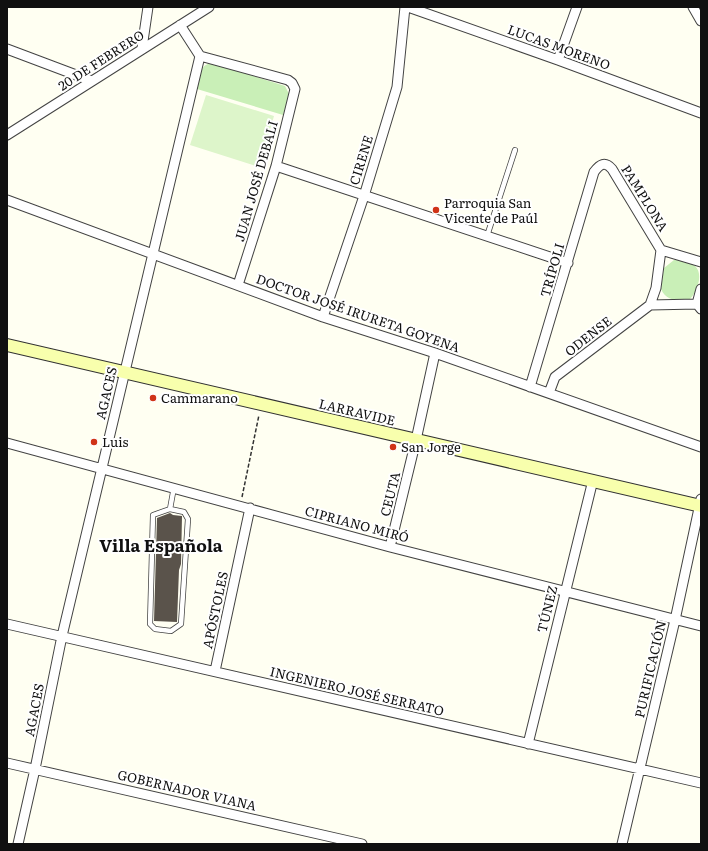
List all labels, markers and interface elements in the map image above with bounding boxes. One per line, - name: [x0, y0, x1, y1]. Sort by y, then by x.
- street label: LUCAS MORENO: [505, 19, 613, 74]
- street label: 20 DE FEBRERO: [54, 25, 147, 94]
- street label: JUAN JOSÉ DEBALI: [229, 118, 282, 244]
- street label: CIRENE: [344, 133, 377, 187]
- street label: PAMPLONA: [617, 161, 674, 235]
- place label: Parroquia San Vicente de Paúl: [444, 193, 538, 227]
- marker: Parroquia San Vicente de Paúl: [431, 205, 441, 215]
- street label: TRÍPOLI: [535, 241, 568, 299]
- street label: DOCTOR JOSÉ IRURETA GOYENA: [254, 269, 463, 357]
- street label: ODENSE: [560, 311, 615, 360]
- street label: AGACES: [90, 364, 121, 421]
- place label: Cammarano: [161, 388, 238, 407]
- marker: Cammarano: [148, 393, 158, 403]
- street label: LARRAVIDE: [317, 393, 397, 430]
- place label: Luis: [102, 432, 129, 451]
- marker: Luis: [89, 437, 99, 447]
- place label: San Jorge: [401, 437, 461, 456]
- marker: San Jorge: [388, 442, 398, 452]
- street label: CEUTA: [375, 469, 404, 518]
- street label: CIPRIANO MIRÓ: [303, 500, 411, 547]
- district label: Villa Española: [99, 532, 223, 557]
- street label: APÓSTOLES: [197, 569, 232, 650]
- street label: TÚNEZ: [532, 583, 562, 634]
- street label: PURIFICACIÓN: [629, 618, 670, 720]
- street label: INGENIERO JOSÉ SERRATO: [268, 661, 446, 720]
- street label: AGACES: [19, 682, 48, 738]
- street label: GOBERNADOR VIANA: [116, 764, 259, 815]

